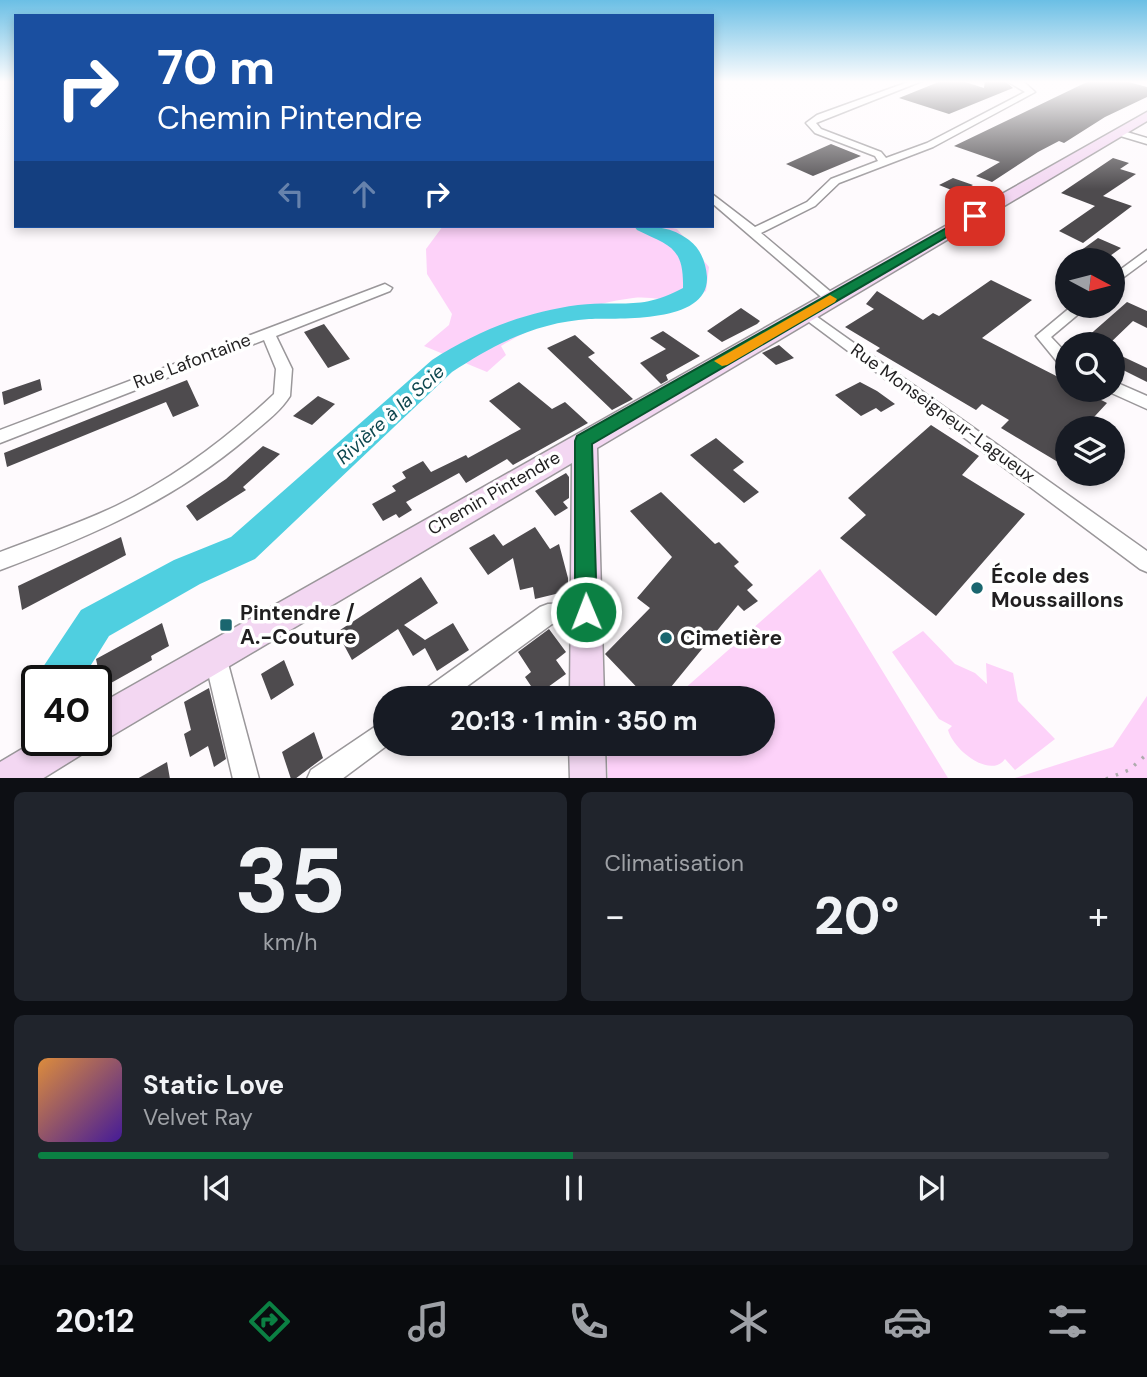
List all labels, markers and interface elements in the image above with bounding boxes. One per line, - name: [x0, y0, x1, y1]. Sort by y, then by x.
- text: 70 m: [157, 35, 275, 99]
- icon: right: [42, 42, 133, 133]
- text: Chemin Pintendre: [157, 97, 422, 139]
- icon: left: [272, 175, 310, 213]
- icon: ahead: [345, 175, 383, 213]
- icon: right: [418, 175, 456, 213]
- pin: [945, 186, 1005, 246]
- icon: arrive: [956, 197, 994, 235]
- north arrow: [1055, 248, 1125, 318]
- map controls: [1055, 248, 1125, 486]
- street label: Rue Lafontaine: [130, 328, 254, 394]
- button: search: [1055, 332, 1125, 402]
- street label: Rue Monseigneur-Lagueux: [846, 338, 1040, 488]
- water label: Rivière à la Scie: [331, 359, 450, 470]
- button: layers: [1055, 416, 1125, 486]
- street label: Chemin Pintendre: [423, 445, 565, 541]
- place label: École des Moussaillons: [991, 562, 1124, 614]
- position arrow: [549, 575, 623, 649]
- marker: École des Moussaillons: [969, 580, 985, 596]
- place label: Pintendre / A.-Couture: [240, 599, 357, 651]
- marker: Pintendre / A.-Couture: [218, 617, 234, 633]
- place label: Cimetière: [680, 624, 782, 652]
- marker: Cimetière: [658, 630, 674, 646]
- speed limit sign: 40: [21, 665, 112, 756]
- text: 20:13 · 1 min · 350 m: [450, 704, 698, 738]
- text: 35: [235, 822, 346, 940]
- text: Climatisation: [605, 848, 744, 878]
- text: 20°: [814, 882, 900, 950]
- text: −: [605, 891, 625, 941]
- text: +: [1088, 891, 1109, 941]
- text: km/h: [263, 927, 317, 957]
- text: Static Love: [143, 1068, 284, 1102]
- text: Velvet Ray: [143, 1102, 253, 1132]
- icon: previous: [198, 1169, 236, 1207]
- icon: pause: [555, 1169, 593, 1207]
- icon: next: [912, 1169, 950, 1207]
- icon: directions: [245, 1297, 294, 1346]
- icon: music: [404, 1297, 453, 1346]
- icon: phone: [564, 1297, 613, 1346]
- icon: climate: [724, 1297, 773, 1346]
- icon: car: [883, 1297, 932, 1346]
- icon: filters: [1043, 1297, 1092, 1346]
- text: 20:12: [55, 1300, 134, 1342]

